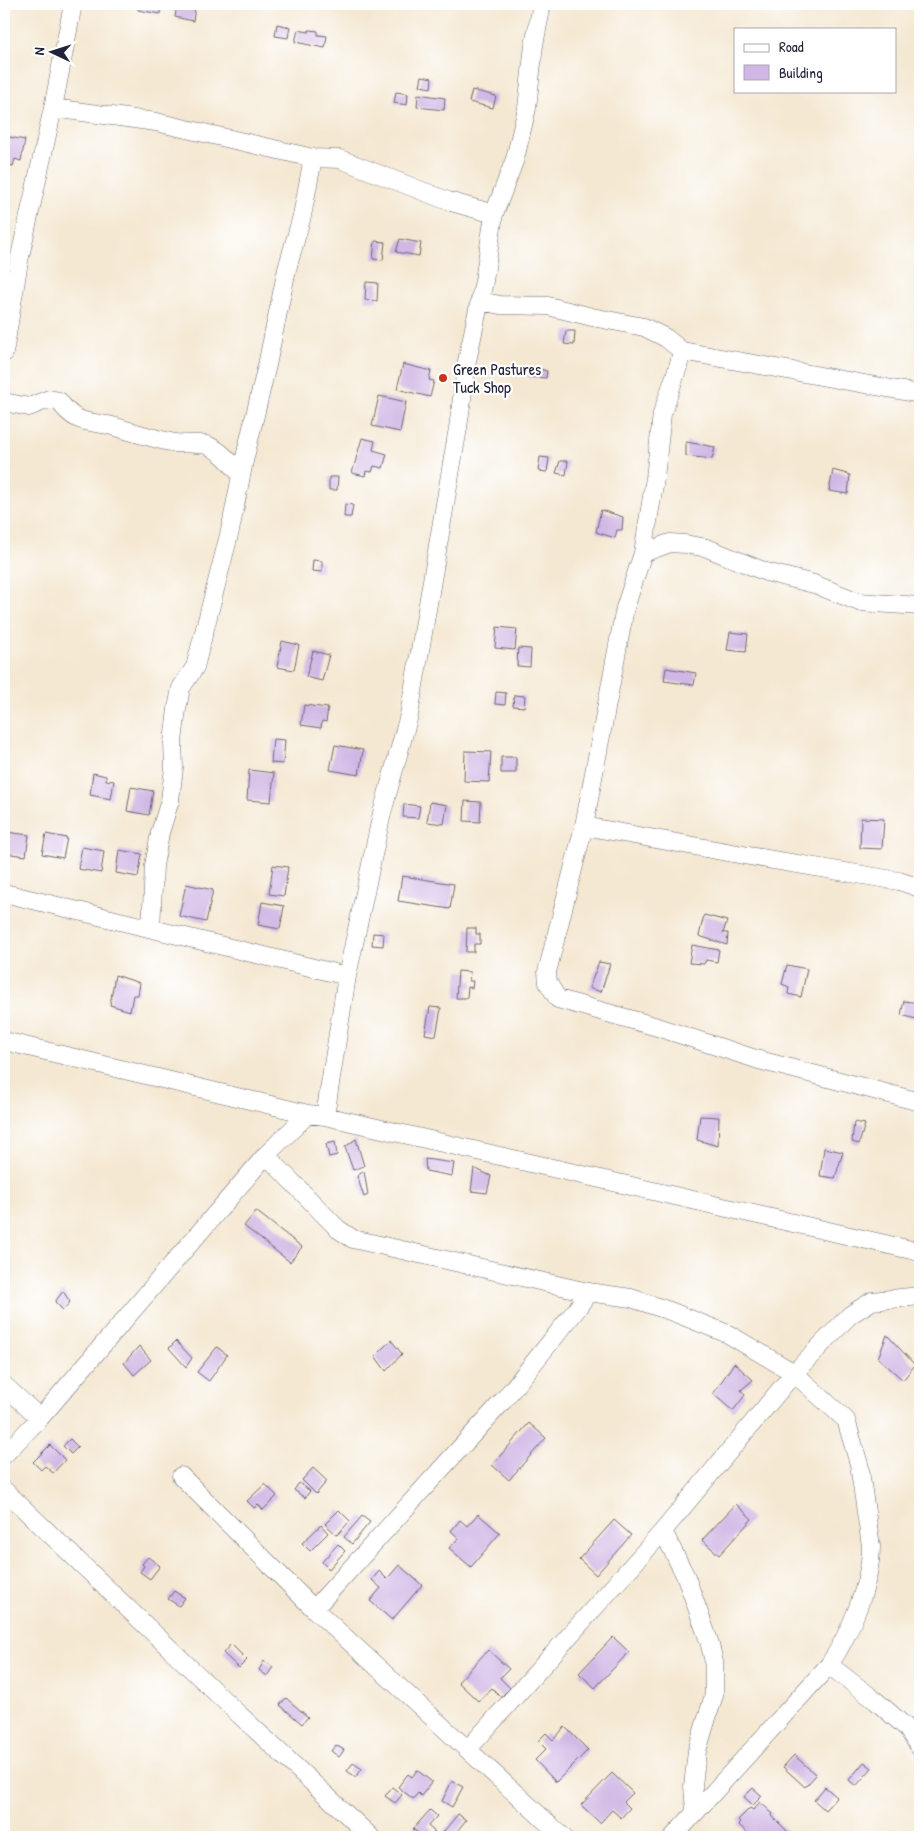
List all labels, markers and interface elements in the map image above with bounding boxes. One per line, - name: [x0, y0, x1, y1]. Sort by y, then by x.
- north arrow: [28, 28, 78, 78]
- legend: [734, 28, 896, 92]
- text: Road: [779, 36, 804, 57]
- text: N: [29, 46, 48, 55]
- text: Building: [779, 62, 823, 83]
- place label: Green Pastures Tuck Shop: [453, 358, 541, 398]
- marker: Green Pastures Tuck Shop: [437, 372, 449, 384]

